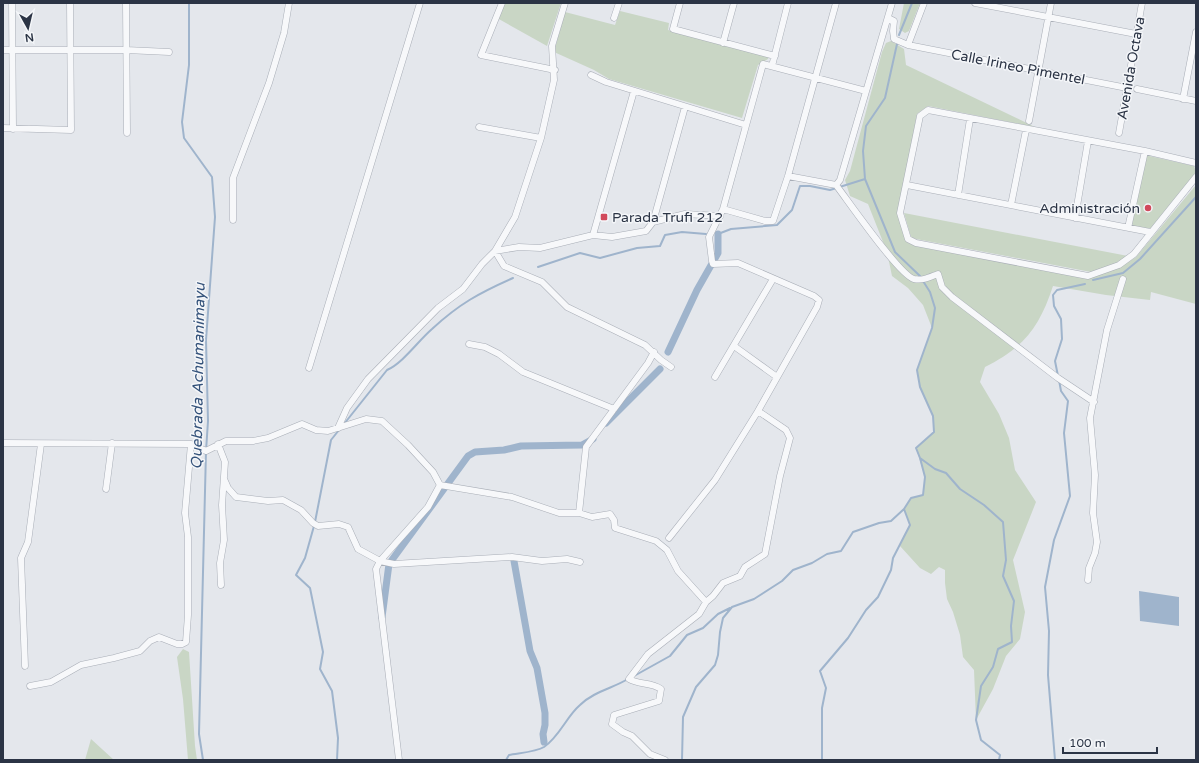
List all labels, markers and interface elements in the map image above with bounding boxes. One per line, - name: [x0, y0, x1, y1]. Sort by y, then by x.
- north arrow: [8, 8, 48, 48]
- street label: Avenida Octava: [1114, 15, 1148, 121]
- text: N: [24, 30, 35, 44]
- street label: Calle Irineo Pimentel: [950, 46, 1086, 88]
- place label: Administración: [1039, 200, 1140, 217]
- marker: Administración: [1143, 203, 1153, 213]
- place label: Parada Trufi 212: [612, 209, 723, 226]
- marker: Parada Trufi 212: [599, 212, 609, 222]
- water label: Quebrada Achumanimayu: [187, 282, 209, 469]
- scale bar: [1063, 729, 1157, 755]
- text: 100 m: [1069, 736, 1106, 750]

